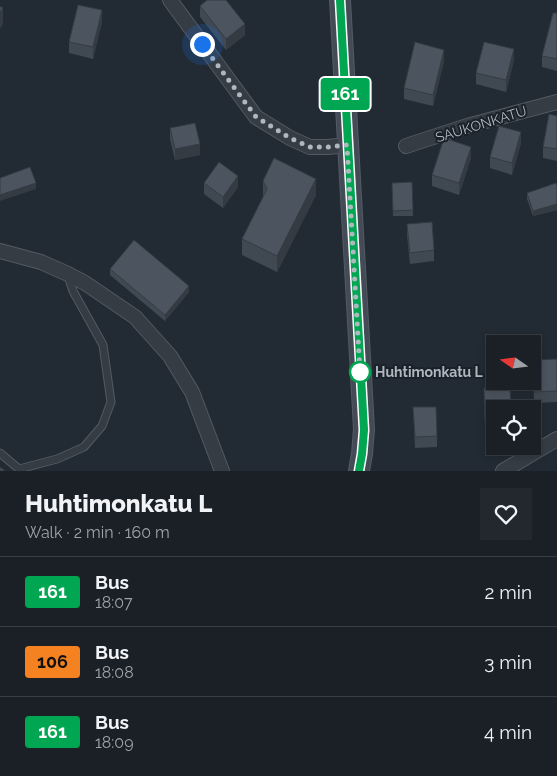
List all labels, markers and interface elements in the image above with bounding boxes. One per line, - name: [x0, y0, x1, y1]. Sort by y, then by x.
- your location: [190, 32, 215, 57]
- line badge: 161: [316, 78, 374, 110]
- text: 161: [331, 83, 359, 104]
- street label: SAUKONKATU: [434, 103, 528, 145]
- north arrow: [486, 335, 541, 390]
- map controls: [486, 335, 541, 455]
- marker: Huhtimonkatu L: [349, 361, 371, 383]
- place label: Huhtimonkatu L: [375, 364, 484, 380]
- button: locate: [486, 400, 541, 455]
- button: heart: [480, 488, 532, 540]
- text: Huhtimonkatu L: [25, 489, 212, 518]
- text: Walk · 2 min · 160 m: [25, 523, 170, 542]
- text: Bus: [95, 571, 129, 593]
- text: 161: [38, 581, 67, 602]
- text: 2 min: [485, 581, 532, 603]
- text: 18:07: [95, 593, 133, 612]
- text: Bus: [95, 641, 129, 663]
- text: 106: [37, 651, 68, 672]
- text: 3 min: [484, 651, 532, 673]
- text: 18:08: [95, 663, 134, 682]
- text: Bus: [95, 711, 129, 733]
- text: 161: [38, 721, 67, 742]
- text: 4 min: [484, 721, 532, 743]
- text: 18:09: [95, 733, 134, 752]

